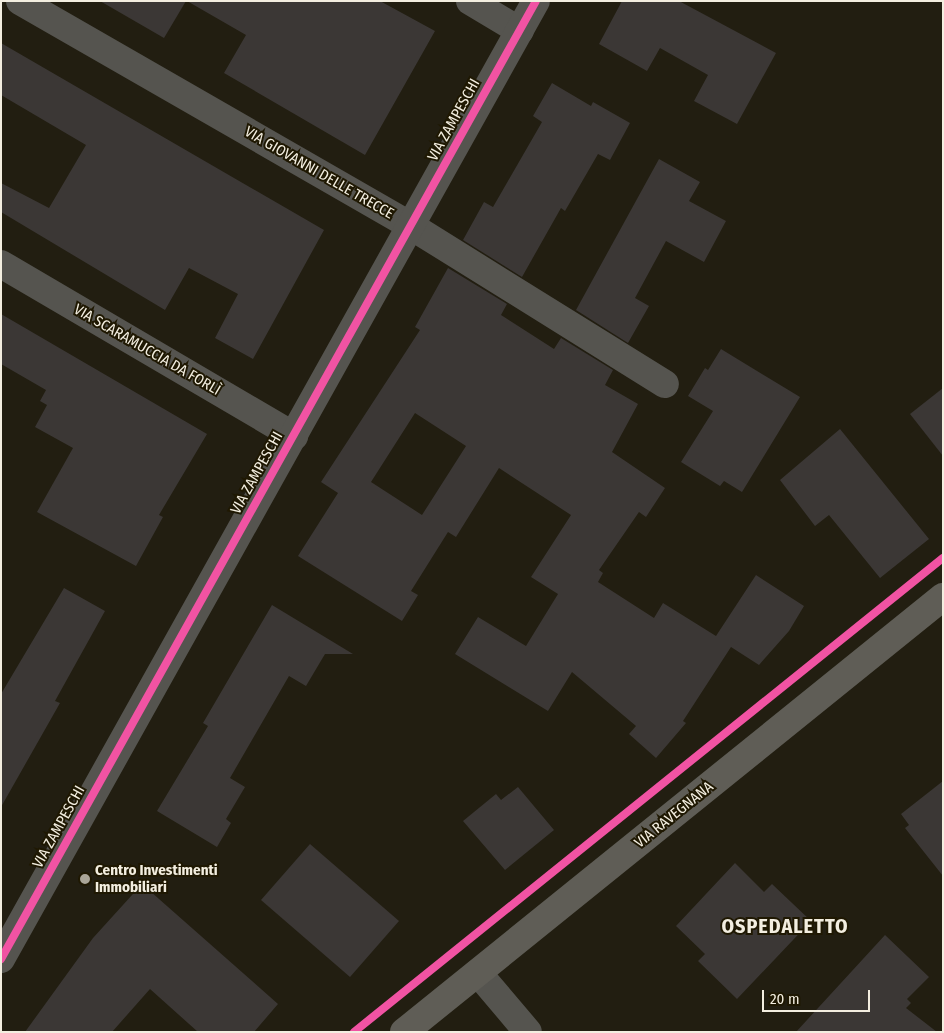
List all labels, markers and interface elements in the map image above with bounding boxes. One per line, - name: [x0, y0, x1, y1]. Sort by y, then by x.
- street label: VIA ZAMPESCHI: [424, 76, 484, 164]
- street label: VIA GIOVANNI DELLE TRECCE: [241, 123, 397, 223]
- street label: VIA SCARAMUCCIA DA FORLÌ: [71, 301, 223, 399]
- street label: VIA ZAMPESCHI: [227, 429, 287, 517]
- street label: VIA RAVEGNANA: [631, 778, 717, 852]
- street label: VIA ZAMPESCHI: [29, 783, 89, 871]
- place label: Centro Investimenti Immobiliari: [95, 861, 218, 896]
- marker: Centro Investimenti Immobiliari: [79, 873, 91, 885]
- district label: OSPEDALETTO: [720, 914, 850, 938]
- scale bar: [764, 980, 872, 1012]
- text: 20 m: [770, 990, 800, 1008]

